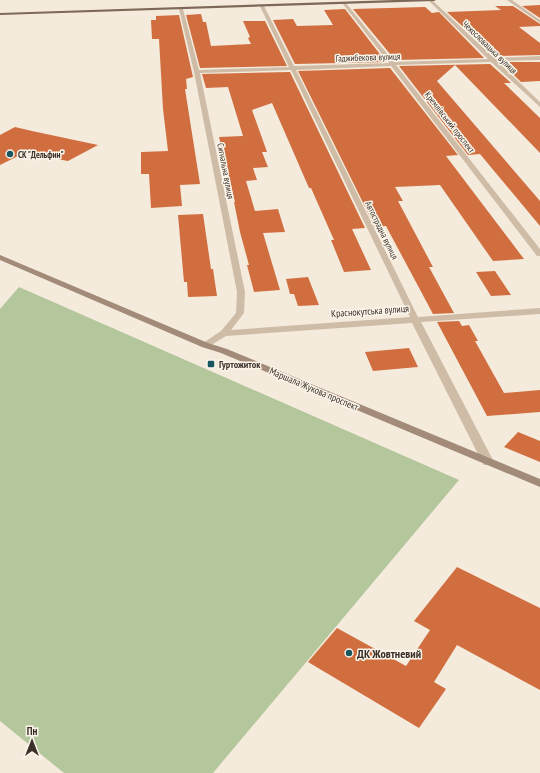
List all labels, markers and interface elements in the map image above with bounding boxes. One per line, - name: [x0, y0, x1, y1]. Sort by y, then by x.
- street label: Чехословацька вулиця: [460, 18, 520, 76]
- street label: Гаджибекова вулиця: [335, 50, 401, 64]
- street label: Кремлівський проспект: [423, 89, 477, 155]
- street label: Сигнальна вулиця: [215, 142, 237, 200]
- marker: СК "Дельфин": [5, 149, 15, 159]
- place label: СК "Дельфин": [18, 149, 64, 160]
- street label: Автострадна вулиця: [363, 199, 401, 261]
- street label: Краснокутська вулиця: [331, 302, 409, 320]
- place label: Гуртожиток: [219, 358, 261, 371]
- marker: Гуртожиток: [206, 359, 216, 369]
- street label: Маршала Жукова проспект: [268, 364, 361, 414]
- place label: ДК Жовтневий: [357, 646, 421, 661]
- marker: ДК Жовтневий: [344, 648, 354, 658]
- north arrow: [12, 721, 52, 761]
- text: Пн: [27, 724, 37, 738]

